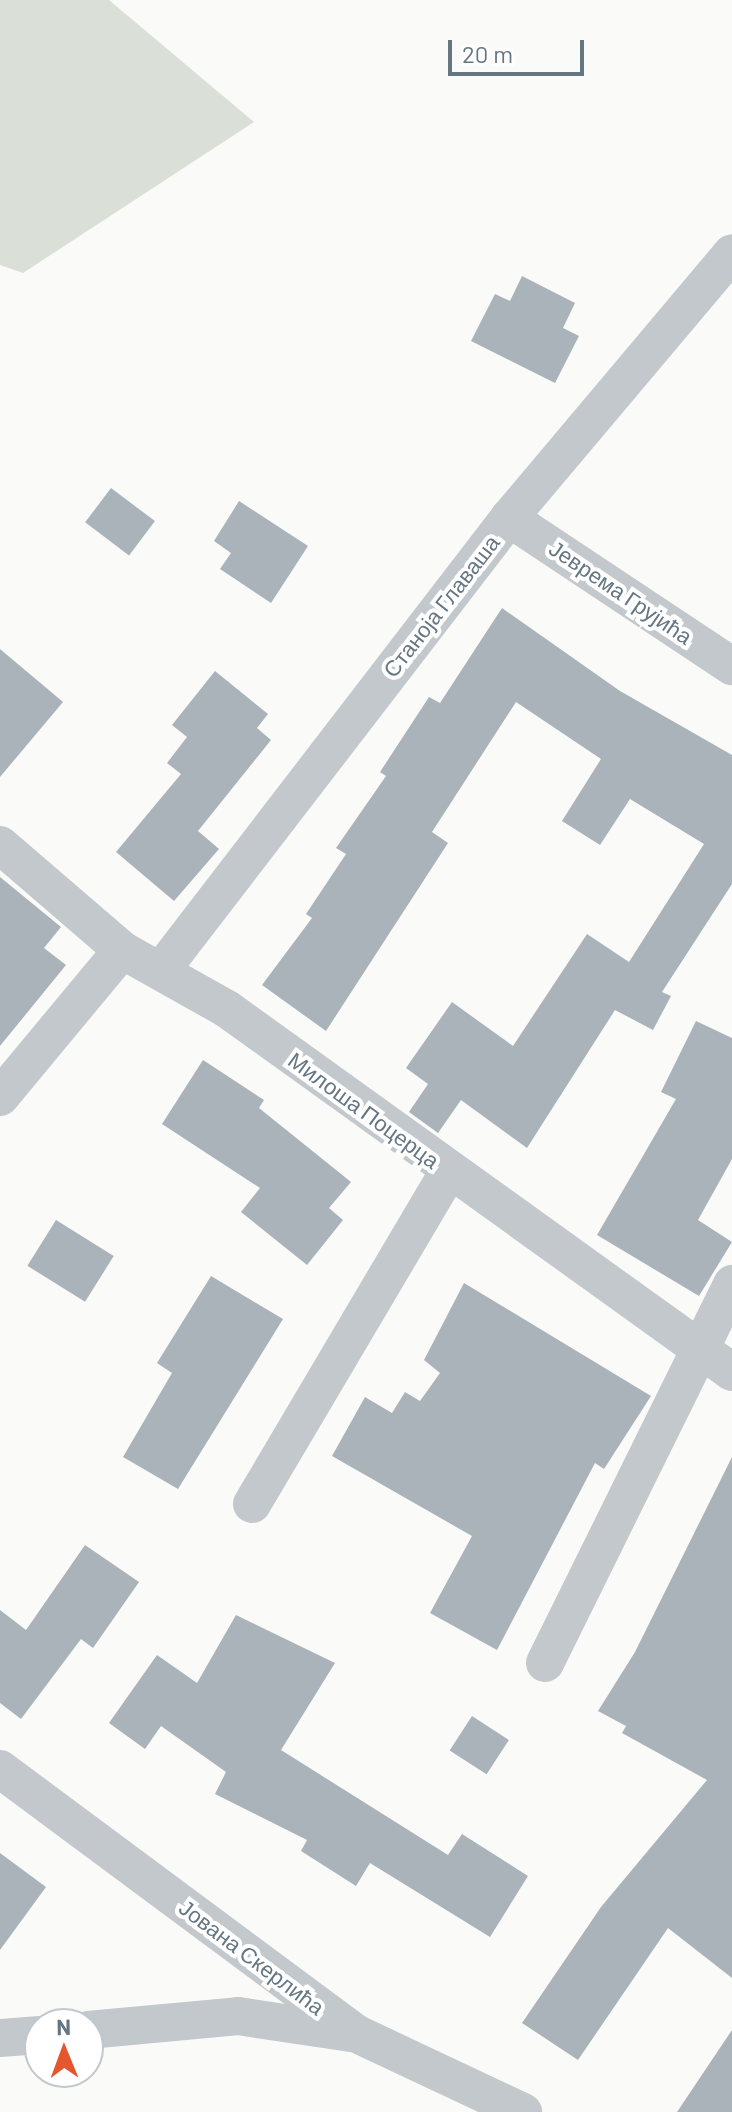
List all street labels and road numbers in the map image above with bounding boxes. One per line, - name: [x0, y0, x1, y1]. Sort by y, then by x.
- street label: Станоја Главаша: [377, 530, 505, 682]
- street label: Јеврема Грујића: [545, 535, 697, 649]
- street label: Милоша Поцерца: [283, 1046, 445, 1174]
- street label: Јована Скерлића: [174, 1894, 330, 2020]

